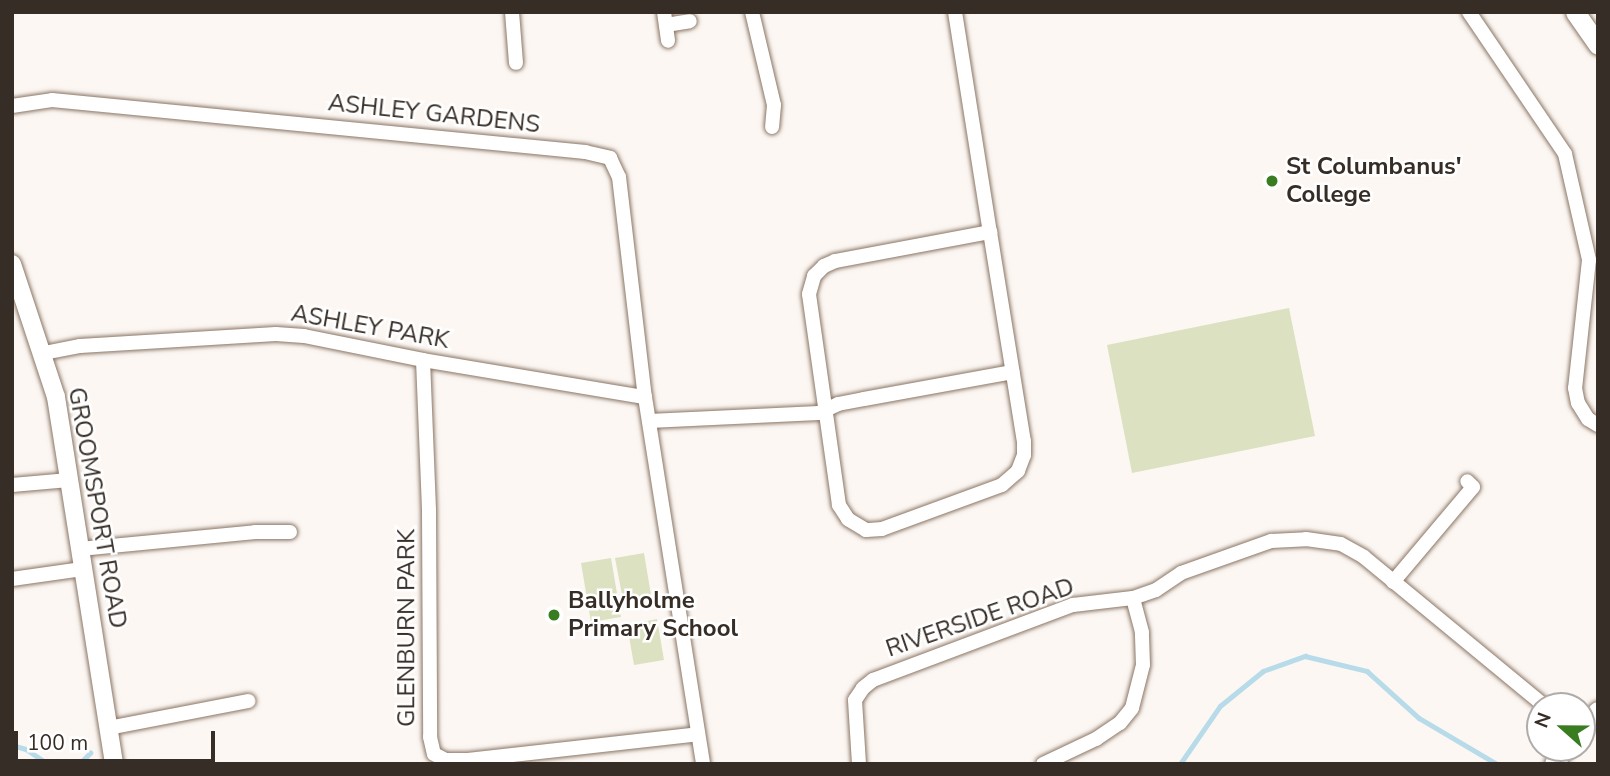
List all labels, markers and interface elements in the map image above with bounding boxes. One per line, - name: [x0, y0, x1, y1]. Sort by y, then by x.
- street label: ASHLEY GARDENS: [327, 89, 541, 139]
- place label: St Columbanus' College: [1286, 153, 1462, 209]
- marker: St Columbanus' College: [1264, 173, 1280, 189]
- street label: ASHLEY PARK: [289, 299, 451, 355]
- street label: GROOMSPORT ROAD: [62, 385, 132, 631]
- street label: GLENBURN PARK: [393, 529, 421, 727]
- street label: RIVERSIDE ROAD: [882, 572, 1078, 664]
- place label: Ballyholme Primary School: [568, 587, 738, 643]
- marker: Ballyholme Primary School: [546, 607, 562, 623]
- north arrow: [1526, 692, 1596, 762]
- text: N: [1529, 709, 1558, 731]
- scale bar: [18, 716, 219, 760]
- text: 100 m: [27, 729, 88, 757]

